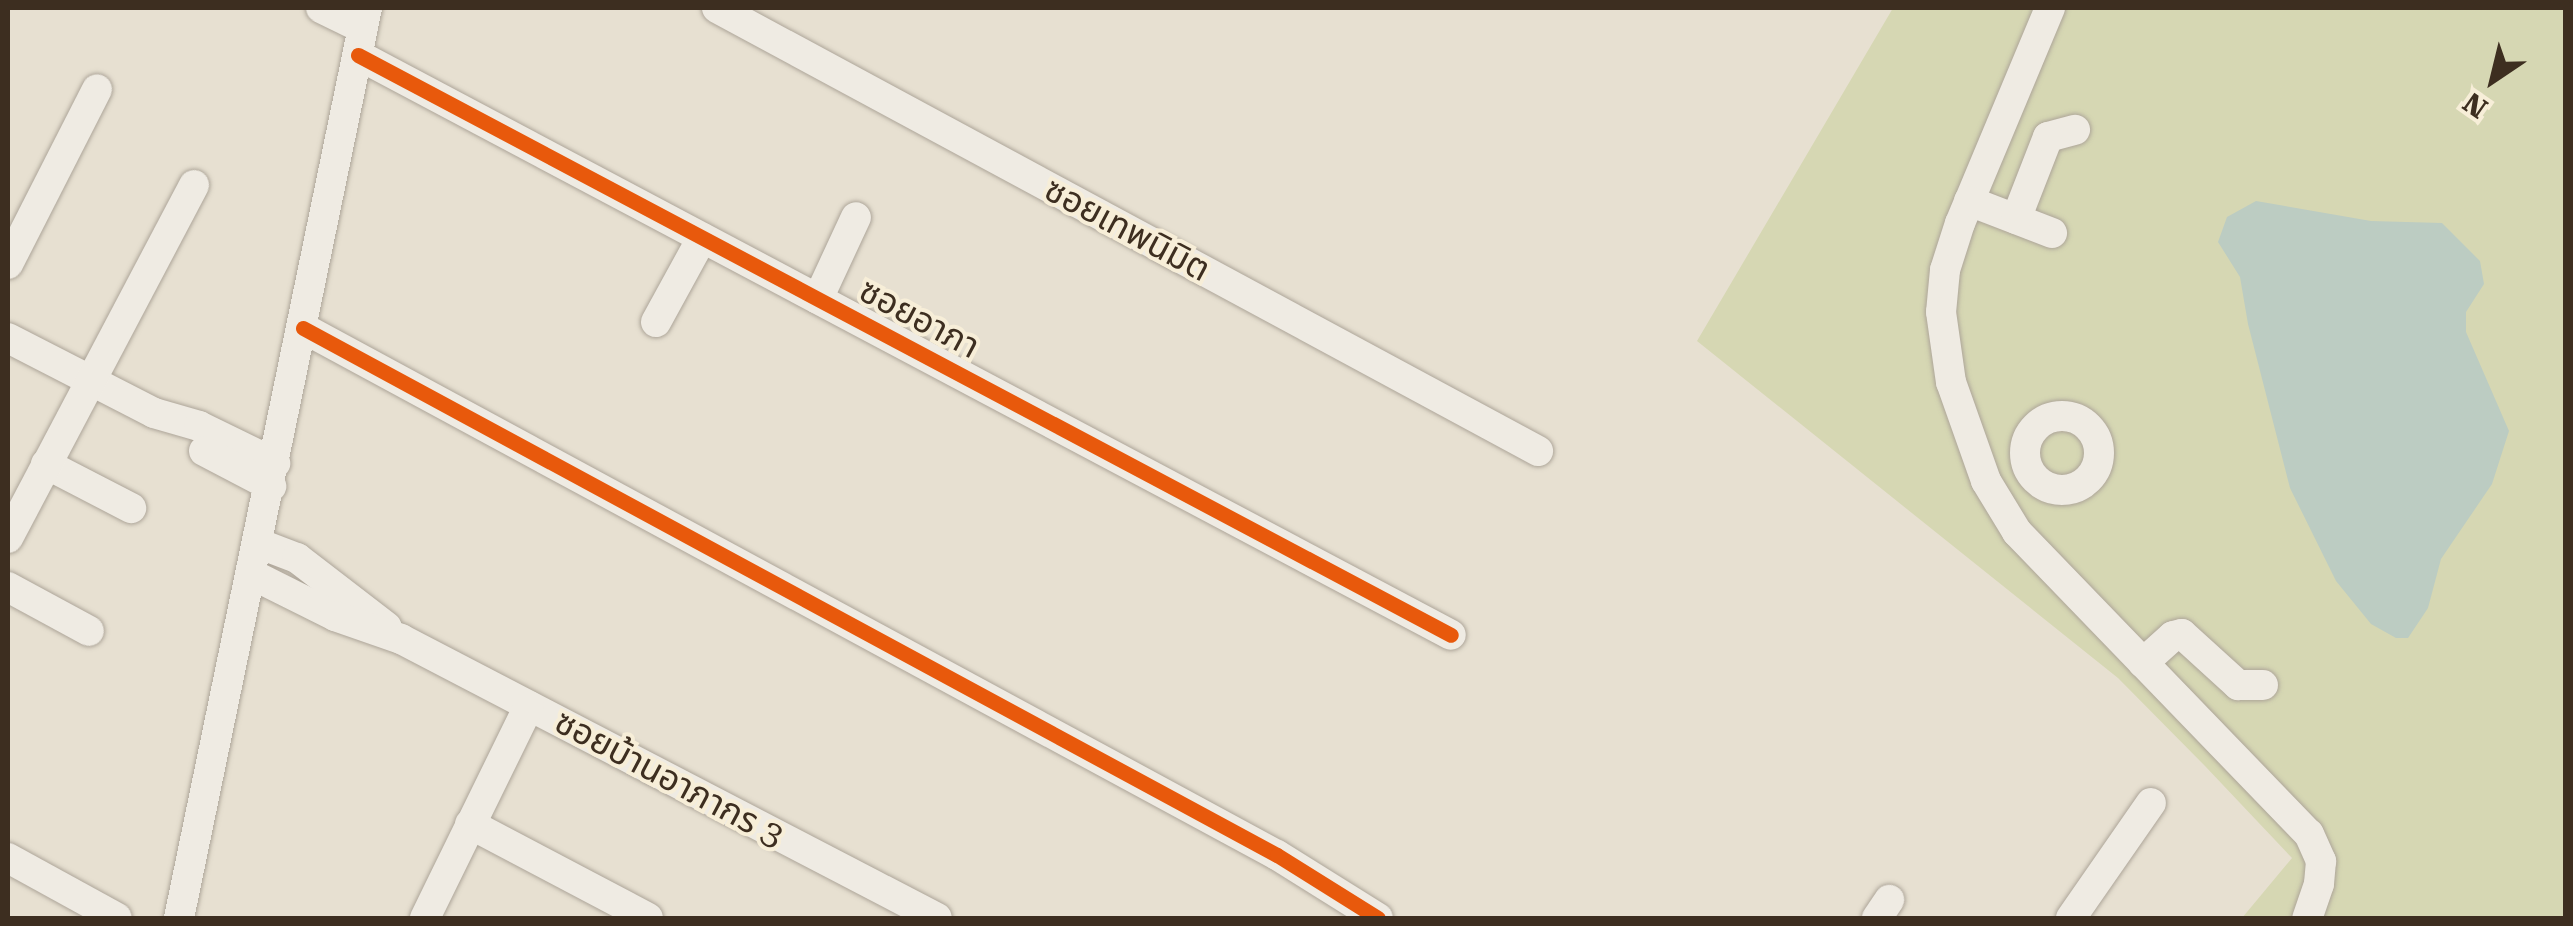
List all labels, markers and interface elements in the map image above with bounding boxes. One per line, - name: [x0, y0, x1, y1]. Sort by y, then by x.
- north arrow: [2443, 30, 2543, 130]
- text: N: [2457, 85, 2494, 125]
- street label: ซอยเทพนิมิต: [1037, 169, 1217, 291]
- street label: ซอยอาภา: [852, 270, 986, 368]
- street label: ซอยบ้านอาภากร 3: [547, 701, 791, 857]

